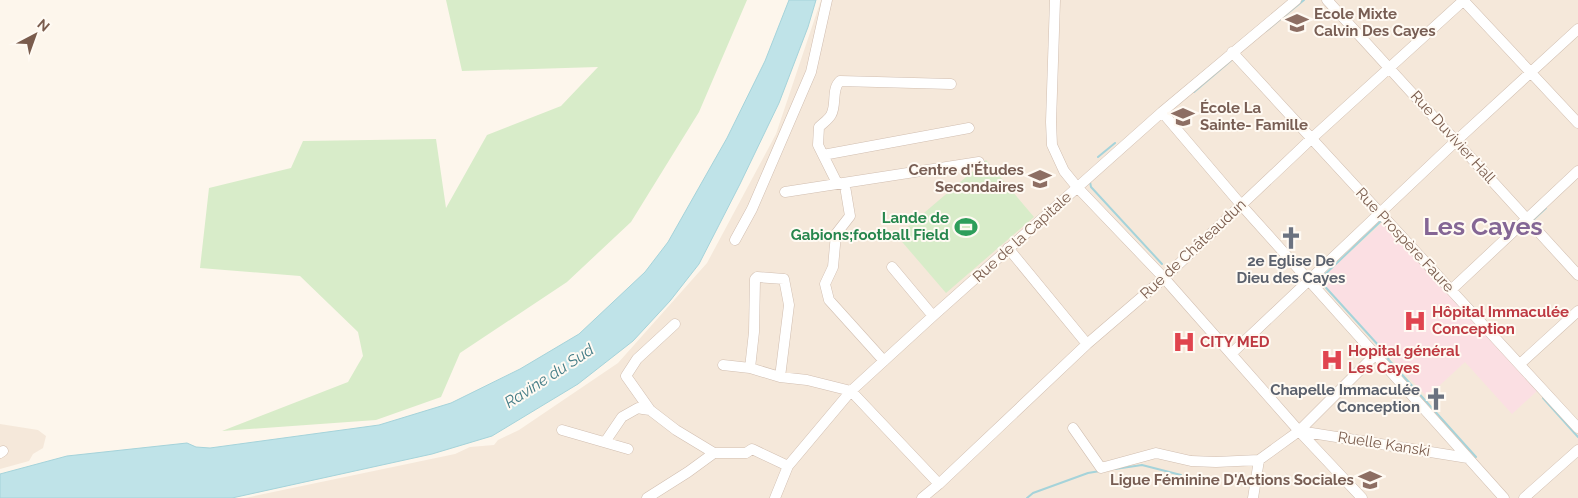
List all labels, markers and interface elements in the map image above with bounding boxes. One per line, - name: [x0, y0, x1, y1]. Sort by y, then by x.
- place label: Ecole Mixte Calvin Des Cayes: [1314, 5, 1436, 40]
- north arrow: [10, 10, 60, 60]
- school or university icon: Ecole Mixte Calvin Des Cayes: [1284, 10, 1310, 36]
- text: N: [34, 16, 53, 35]
- street label: Rue Duvivier Hall: [1407, 87, 1500, 188]
- place label: École La Sainte- Famille: [1200, 99, 1308, 134]
- school or university icon: École La Sainte- Famille: [1170, 104, 1196, 130]
- place label: Centre d'Études Secondaires: [908, 161, 1024, 196]
- school or university icon: Centre d'Études Secondaires: [1027, 166, 1053, 192]
- street label: Rue Prospère Faure: [1352, 184, 1458, 296]
- street label: Rue de la Capitale: [969, 188, 1075, 286]
- street label: Rue de Châteaudun: [1136, 195, 1250, 303]
- place label: Lande de Gabions;football Field: [791, 209, 949, 244]
- district label: Les Cayes: [1423, 211, 1543, 241]
- sports icon: Lande de Gabions;football Field: [953, 214, 979, 240]
- church icon: 2e Eglise De Dieu des Cayes: [1278, 225, 1304, 251]
- place label: 2e Eglise De Dieu des Cayes: [1236, 252, 1346, 287]
- place label: Hôpital Immaculée Conception: [1432, 303, 1569, 338]
- hospital icon: Hôpital Immaculée Conception: [1402, 308, 1428, 334]
- hospital icon: CITY MED: [1171, 329, 1197, 355]
- place label: CITY MED: [1200, 333, 1270, 351]
- water label: Ravine du Sud: [501, 340, 598, 412]
- place label: Hopital général Les Cayes: [1348, 342, 1460, 377]
- hospital icon: Hopital général Les Cayes: [1319, 347, 1345, 373]
- place label: Chapelle Immaculée Conception: [1270, 381, 1420, 416]
- church icon: Chapelle Immaculée Conception: [1423, 386, 1449, 412]
- street label: Ruelle Kanski: [1337, 428, 1431, 460]
- school or university icon: Ligue Féminine D'Actions Sociales: [1357, 467, 1383, 493]
- place label: Ligue Féminine D'Actions Sociales: [1110, 471, 1354, 489]

